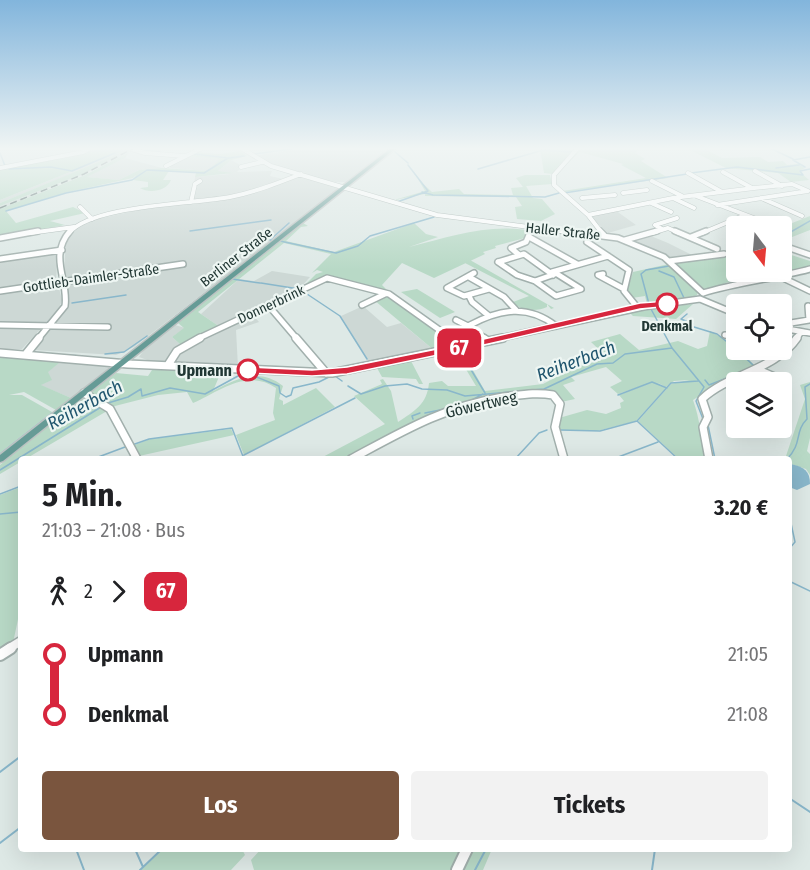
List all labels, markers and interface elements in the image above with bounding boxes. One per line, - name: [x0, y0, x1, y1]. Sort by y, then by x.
- north arrow: [726, 216, 792, 282]
- map controls: [726, 216, 792, 438]
- street label: Haller Straße: [525, 219, 601, 244]
- street label: Berliner Straße: [197, 224, 276, 291]
- street label: Gottlieb-Daimler-Straße: [22, 261, 160, 296]
- street label: Donnerbrink: [235, 281, 308, 327]
- marker: Denkmal: [656, 293, 678, 315]
- button: locate: [726, 294, 792, 360]
- place label: Denkmal: [641, 318, 693, 335]
- line badge: 67: [432, 328, 486, 368]
- text: 67: [449, 335, 469, 361]
- water label: Reiherbach: [533, 336, 619, 386]
- marker: Upmann: [237, 359, 259, 381]
- place label: Upmann: [177, 361, 232, 380]
- button: layers: [726, 372, 792, 438]
- water label: Reiherbach: [44, 375, 126, 435]
- street label: Göwertweg: [444, 387, 519, 422]
- text: 5 Min.: [42, 475, 122, 515]
- text: 3.20 €: [714, 494, 768, 521]
- text: 21:03 – 21:08 · Bus: [42, 518, 185, 542]
- icon: walk: [42, 575, 75, 608]
- icon: forward: [102, 575, 135, 608]
- text: 67: [156, 578, 175, 604]
- text: 2: [84, 579, 93, 603]
- text: Upmann: [88, 641, 164, 668]
- text: 21:05: [728, 642, 768, 666]
- text: Denkmal: [88, 701, 168, 728]
- text: 21:08: [727, 702, 768, 726]
- button: Los: [42, 771, 399, 840]
- button: Tickets: [411, 771, 768, 840]

